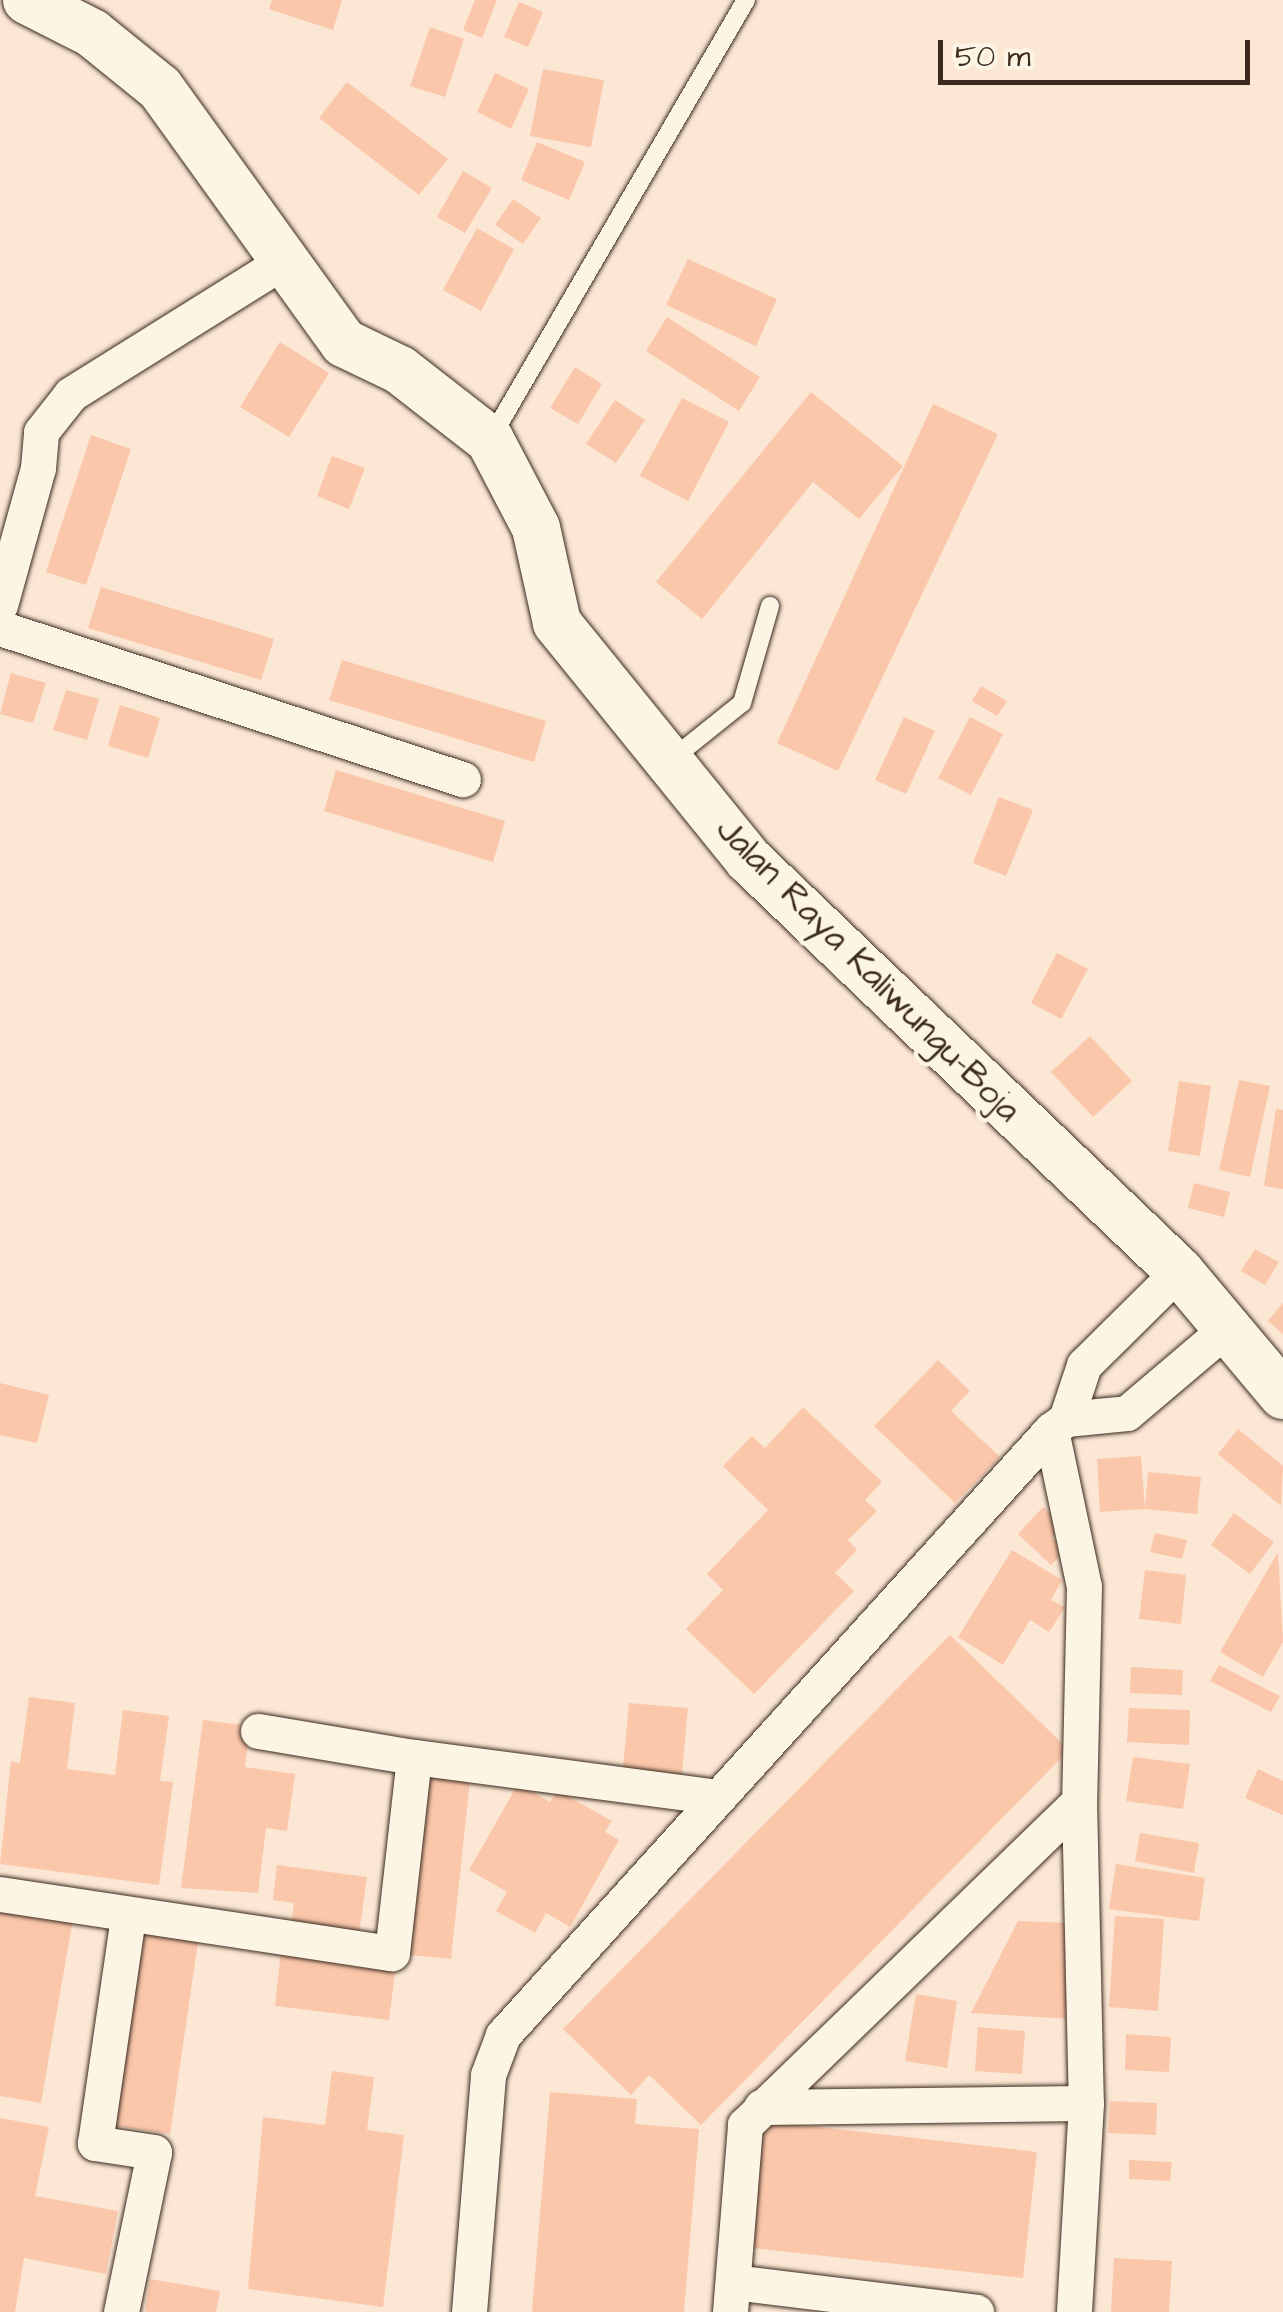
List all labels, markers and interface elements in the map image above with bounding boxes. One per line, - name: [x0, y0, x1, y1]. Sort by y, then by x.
- scale bar: [943, 20, 1256, 82]
- text: 50 m: [955, 36, 1031, 78]
- street label: Jalan Raya Kaliwungu-Boja: [707, 809, 1029, 1131]

